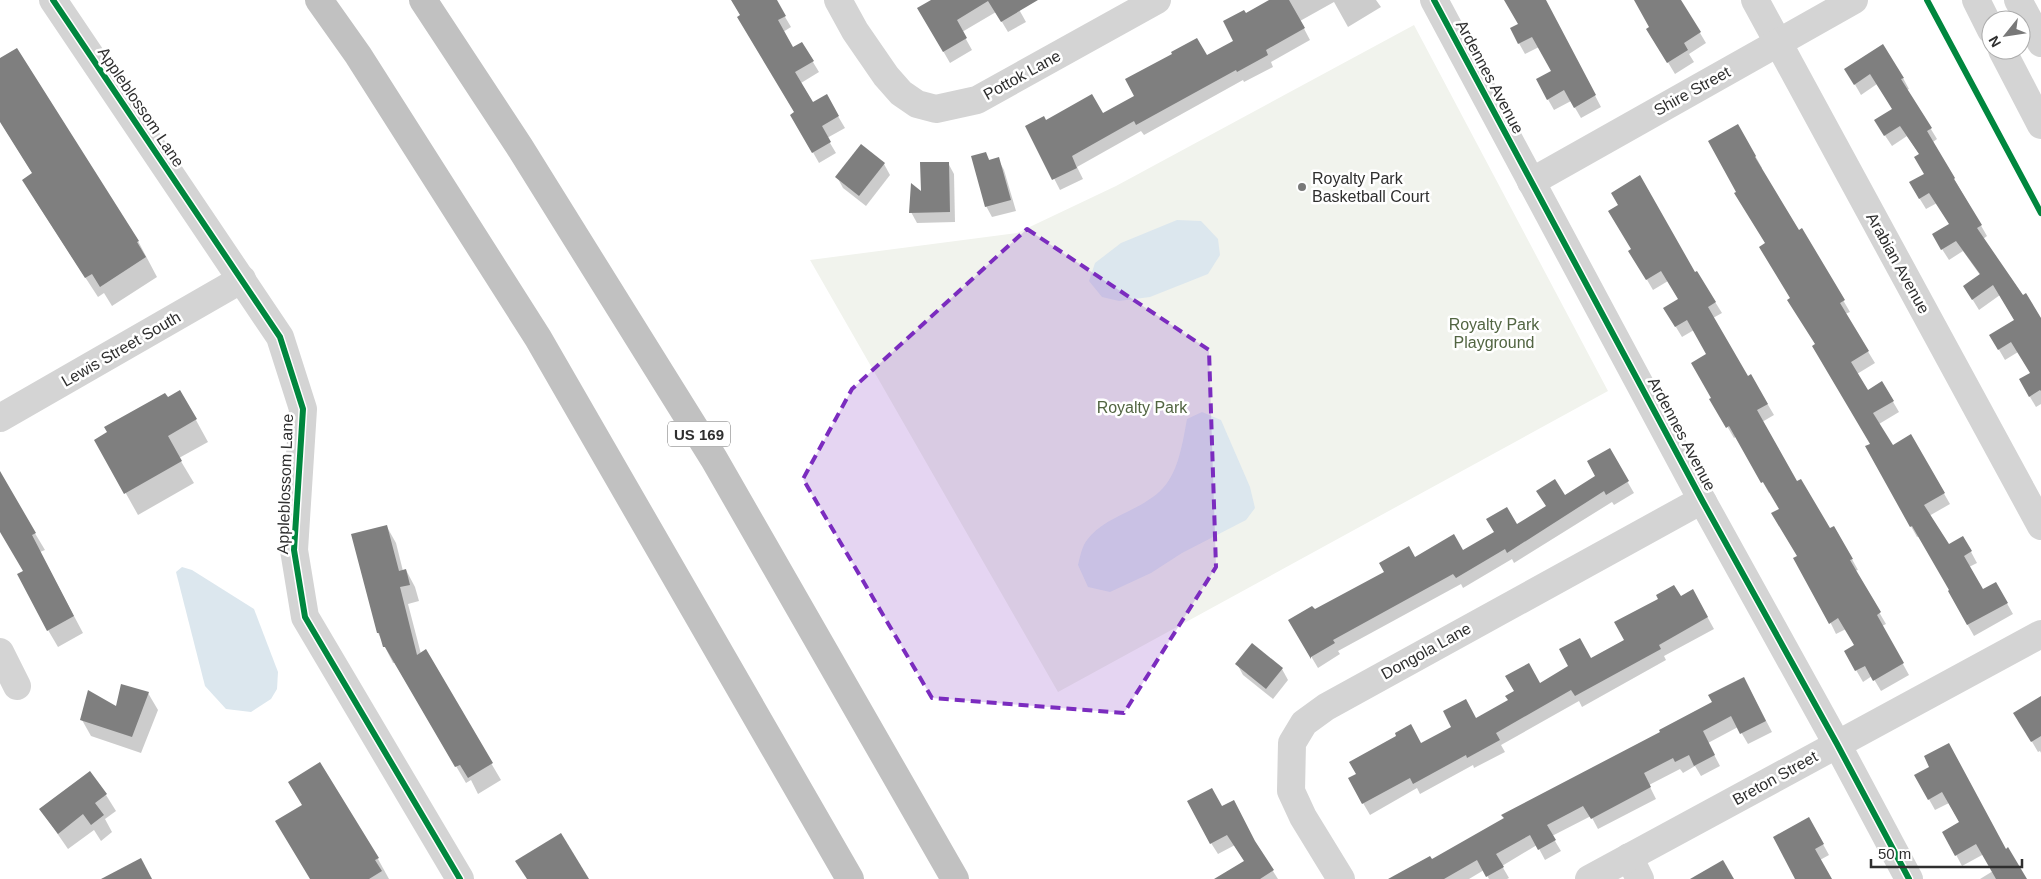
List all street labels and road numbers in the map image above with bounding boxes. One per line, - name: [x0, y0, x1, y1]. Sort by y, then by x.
- street label: Ardennes Avenue: [1453, 17, 1527, 137]
- street label: Appleblossom Lane: [95, 44, 187, 170]
- street label: Pottok Lane: [981, 47, 1064, 103]
- street label: Shire Street: [1651, 63, 1734, 119]
- street label: Arabian Avenue: [1863, 210, 1933, 316]
- street label: Lewis Street South: [59, 308, 183, 390]
- street label: Ardennes Avenue: [1645, 374, 1719, 494]
- street label: Appleblossom Lane: [274, 413, 296, 555]
- road number: US 169: [668, 422, 730, 446]
- street label: Dongola Lane: [1378, 619, 1474, 683]
- street label: Breton Street: [1730, 747, 1821, 808]

